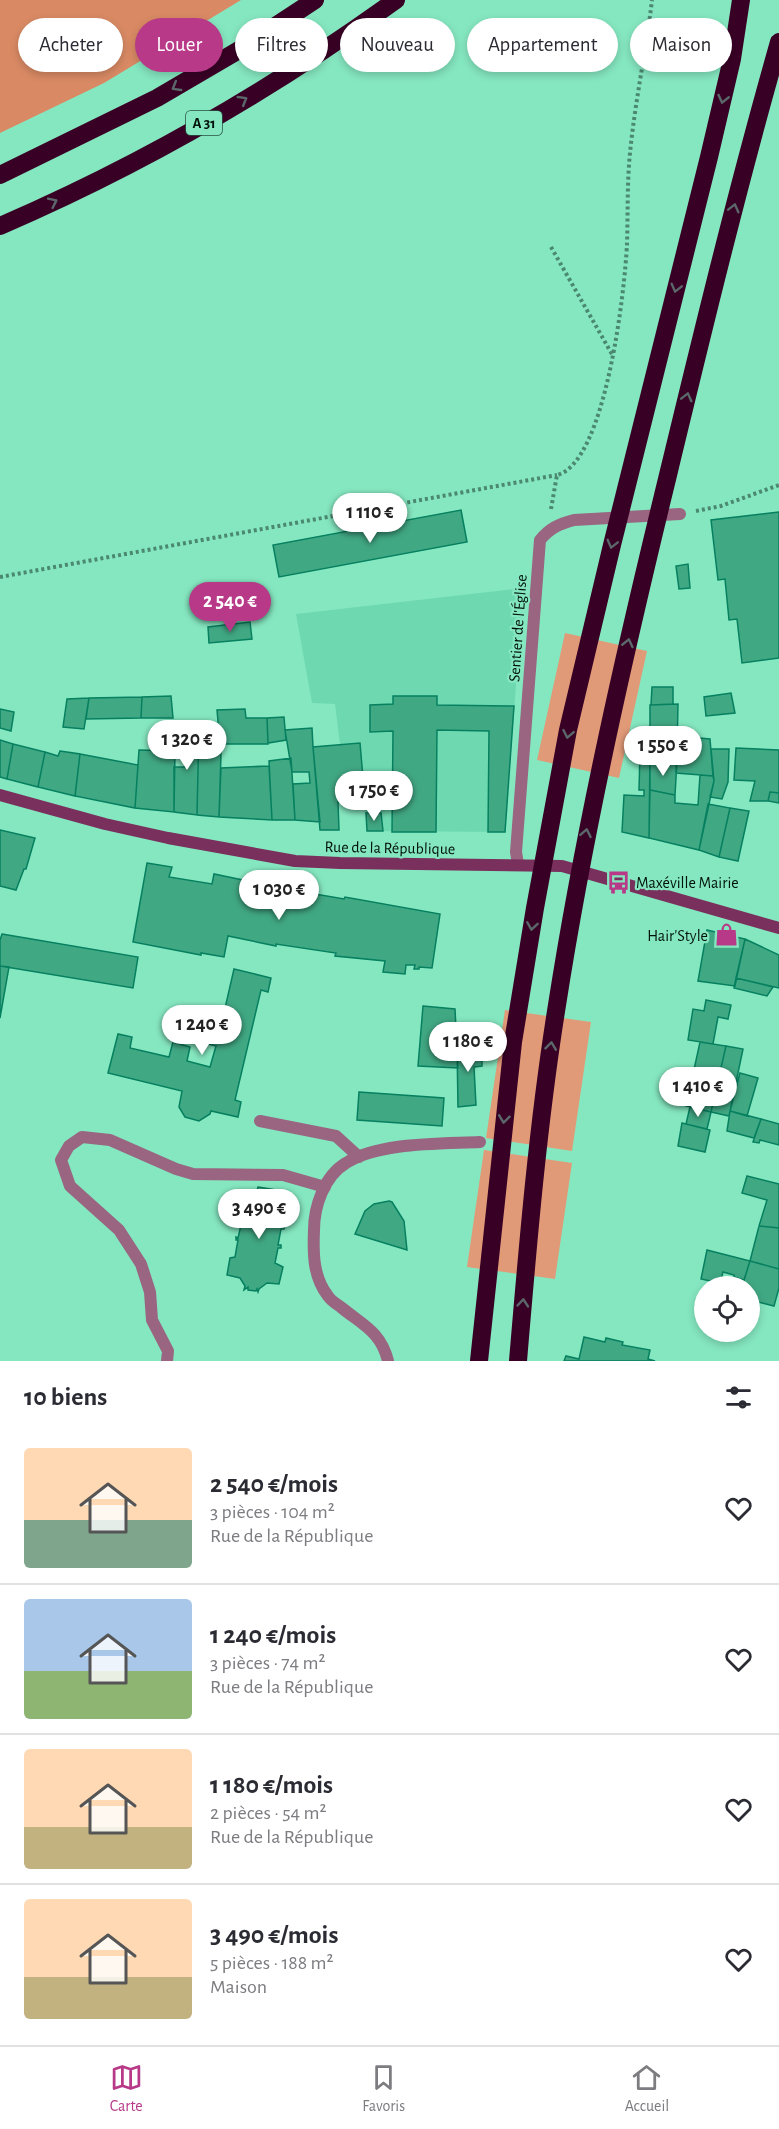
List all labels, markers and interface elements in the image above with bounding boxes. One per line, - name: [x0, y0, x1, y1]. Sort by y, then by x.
- chip: Acheter: [18, 18, 123, 72]
- chip: Louer: [135, 18, 223, 72]
- chip: Filtres: [235, 18, 328, 72]
- chip: Nouveau: [340, 18, 455, 72]
- chip: Appartement: [467, 18, 618, 72]
- chip: Maison: [630, 18, 732, 72]
- one-way arrow: [172, 80, 182, 92]
- one-way arrow: [717, 93, 730, 103]
- one-way arrow: [237, 96, 247, 107]
- road number: A 31: [186, 111, 222, 135]
- one-way arrow: [47, 198, 58, 210]
- one-way arrow: [726, 203, 739, 213]
- one-way arrow: [671, 283, 684, 293]
- one-way arrow: [680, 392, 693, 402]
- pin: 1 110 €: [315, 493, 425, 544]
- text: 1 110 €: [346, 502, 394, 522]
- one-way arrow: [607, 539, 620, 549]
- street label: Sentier de l'Église: [504, 574, 530, 682]
- pin: 2 540 €: [175, 582, 285, 633]
- text: 2 540 €: [203, 591, 257, 611]
- one-way arrow: [621, 638, 634, 648]
- pin: 1 320 €: [132, 720, 242, 771]
- pin: 1 550 €: [608, 726, 718, 777]
- text: 1 320 €: [161, 729, 213, 749]
- one-way arrow: [562, 729, 575, 739]
- text: 1 550 €: [638, 735, 688, 755]
- pin: 1 750 €: [319, 771, 429, 822]
- text: 1 750 €: [349, 780, 399, 800]
- one-way arrow: [579, 828, 592, 838]
- street label: Rue de la République: [324, 839, 455, 857]
- bus stop icon: Maxéville Mairie: [605, 869, 631, 895]
- pin: 1 030 €: [224, 870, 334, 921]
- place label: Maxéville Mairie: [636, 875, 739, 891]
- text: 1 030 €: [253, 879, 305, 899]
- one-way arrow: [526, 920, 539, 930]
- shop icon: Hair'Style: [713, 922, 739, 948]
- place label: Hair'Style: [647, 928, 708, 945]
- pin: 1 240 €: [147, 1005, 257, 1056]
- text: 1 240 €: [176, 1014, 228, 1034]
- pin: 1 180 €: [413, 1022, 523, 1073]
- text: 1 180 €: [443, 1031, 493, 1051]
- one-way arrow: [545, 1042, 557, 1051]
- pin: 1 410 €: [643, 1067, 753, 1118]
- text: 1 410 €: [673, 1076, 723, 1096]
- one-way arrow: [498, 1114, 511, 1123]
- pin: 3 490 €: [204, 1189, 314, 1240]
- text: 3 490 €: [232, 1198, 286, 1218]
- map controls: [694, 1276, 760, 1342]
- button: locate: [694, 1276, 760, 1342]
- one-way arrow: [516, 1298, 529, 1307]
- icon: filters: [722, 1381, 755, 1414]
- text: 10 biens: [24, 1384, 107, 1410]
- text: 2 540 €/mois: [210, 1471, 338, 1497]
- icon: home: [72, 1472, 144, 1544]
- icon: heart: [722, 1492, 755, 1525]
- text: 3 pièces · 104 m²: [210, 1502, 335, 1522]
- text: Rue de la République: [210, 1526, 373, 1546]
- text: 1 240 €/mois: [210, 1622, 336, 1648]
- icon: home: [72, 1623, 144, 1695]
- icon: heart: [722, 1643, 755, 1676]
- text: 3 pièces · 74 m²: [210, 1653, 326, 1673]
- text: Rue de la République: [210, 1677, 373, 1697]
- text: 1 180 €/mois: [210, 1772, 333, 1798]
- icon: home: [72, 1773, 144, 1845]
- icon: heart: [722, 1793, 755, 1826]
- text: 2 pièces · 54 m²: [210, 1803, 326, 1823]
- text: Rue de la République: [210, 1827, 373, 1847]
- text: 3 490 €/mois: [210, 1922, 338, 1948]
- icon: home: [72, 1923, 144, 1995]
- icon: heart: [722, 1943, 755, 1976]
- text: 5 pièces · 188 m²: [210, 1953, 334, 1973]
- text: Maison: [210, 1977, 267, 1997]
- tab: Carte: [110, 2061, 143, 2116]
- tab: Favoris: [362, 2061, 405, 2116]
- tab: Accueil: [625, 2061, 669, 2116]

